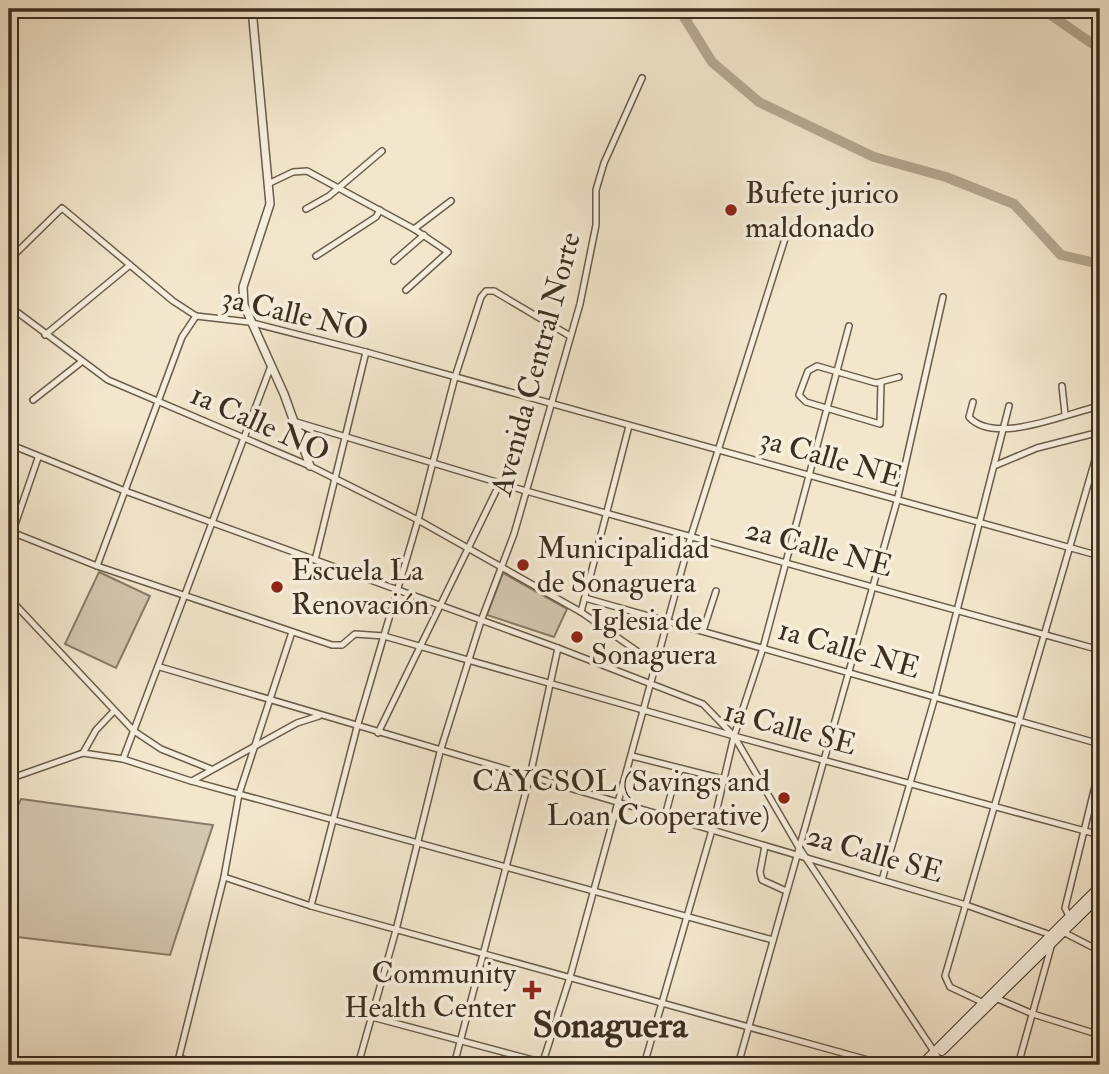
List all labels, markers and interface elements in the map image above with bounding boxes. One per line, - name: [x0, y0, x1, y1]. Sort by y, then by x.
- place label: Bufete jurico maldonado: [745, 175, 899, 246]
- marker: Bufete jurico maldonado: [723, 202, 739, 218]
- street label: Avenida Central Norte: [483, 228, 589, 501]
- street label: 3a Calle NO: [218, 279, 372, 349]
- street label: 1a Calle NO: [185, 376, 335, 470]
- street label: 3a Calle NE: [755, 420, 907, 496]
- street label: 2a Calle NE: [741, 511, 897, 585]
- place label: Municipalidad de Sonaguera: [537, 530, 710, 601]
- place label: Escuela La Renovación: [291, 552, 429, 623]
- marker: Municipalidad de Sonaguera: [515, 557, 531, 573]
- marker: Escuela La Renovación: [269, 579, 285, 595]
- place label: Iglesia de Sonaguera: [591, 602, 717, 673]
- street label: 1a Calle NE: [774, 611, 924, 687]
- marker: Iglesia de Sonaguera: [569, 629, 585, 645]
- street label: 1a Calle SE: [720, 693, 860, 763]
- place label: CAYCSOL (Savings and Loan Cooperative): [472, 763, 770, 834]
- marker: CAYCSOL (Savings and Loan Cooperative): [776, 790, 792, 806]
- street label: 2a Calle SE: [802, 817, 948, 891]
- place label: Community Health Center: [344, 955, 517, 1026]
- marker: Community Health Center: [522, 980, 542, 1000]
- district label: Sonaguera: [533, 1002, 689, 1049]

